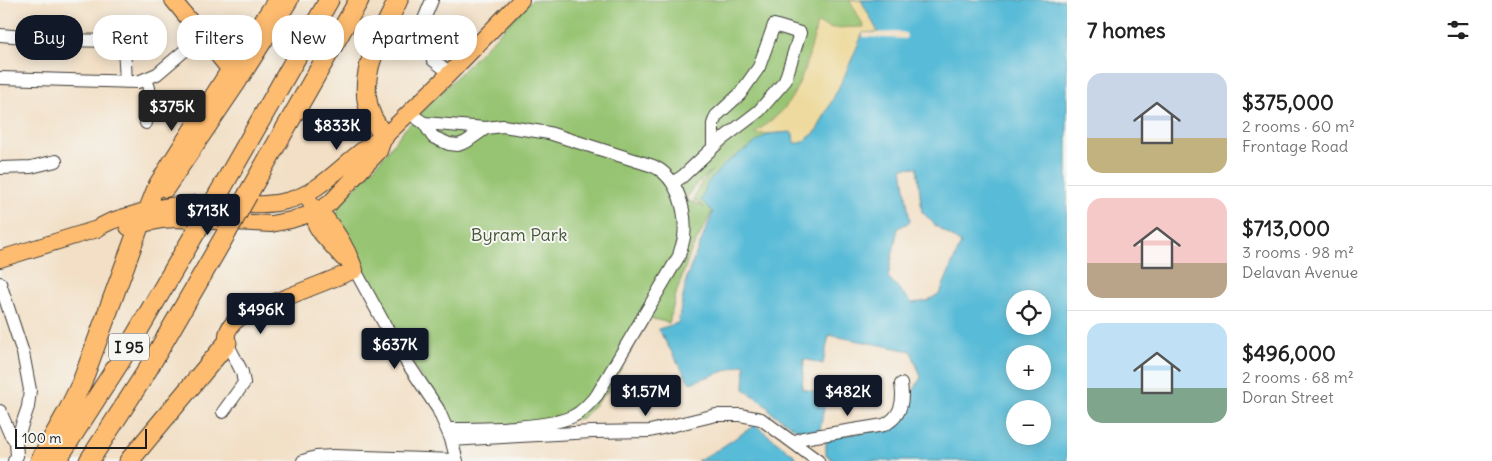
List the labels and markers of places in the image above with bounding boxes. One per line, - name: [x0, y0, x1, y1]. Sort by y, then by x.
- pin: $375K: [137, 90, 207, 132]
- pin: $833K: [302, 108, 372, 151]
- pin: $713K: [173, 194, 243, 236]
- pin: $496K: [226, 292, 296, 335]
- pin: $637K: [360, 328, 430, 370]
- pin: $1.57M: [605, 374, 687, 417]
- pin: $482K: [813, 374, 883, 417]

